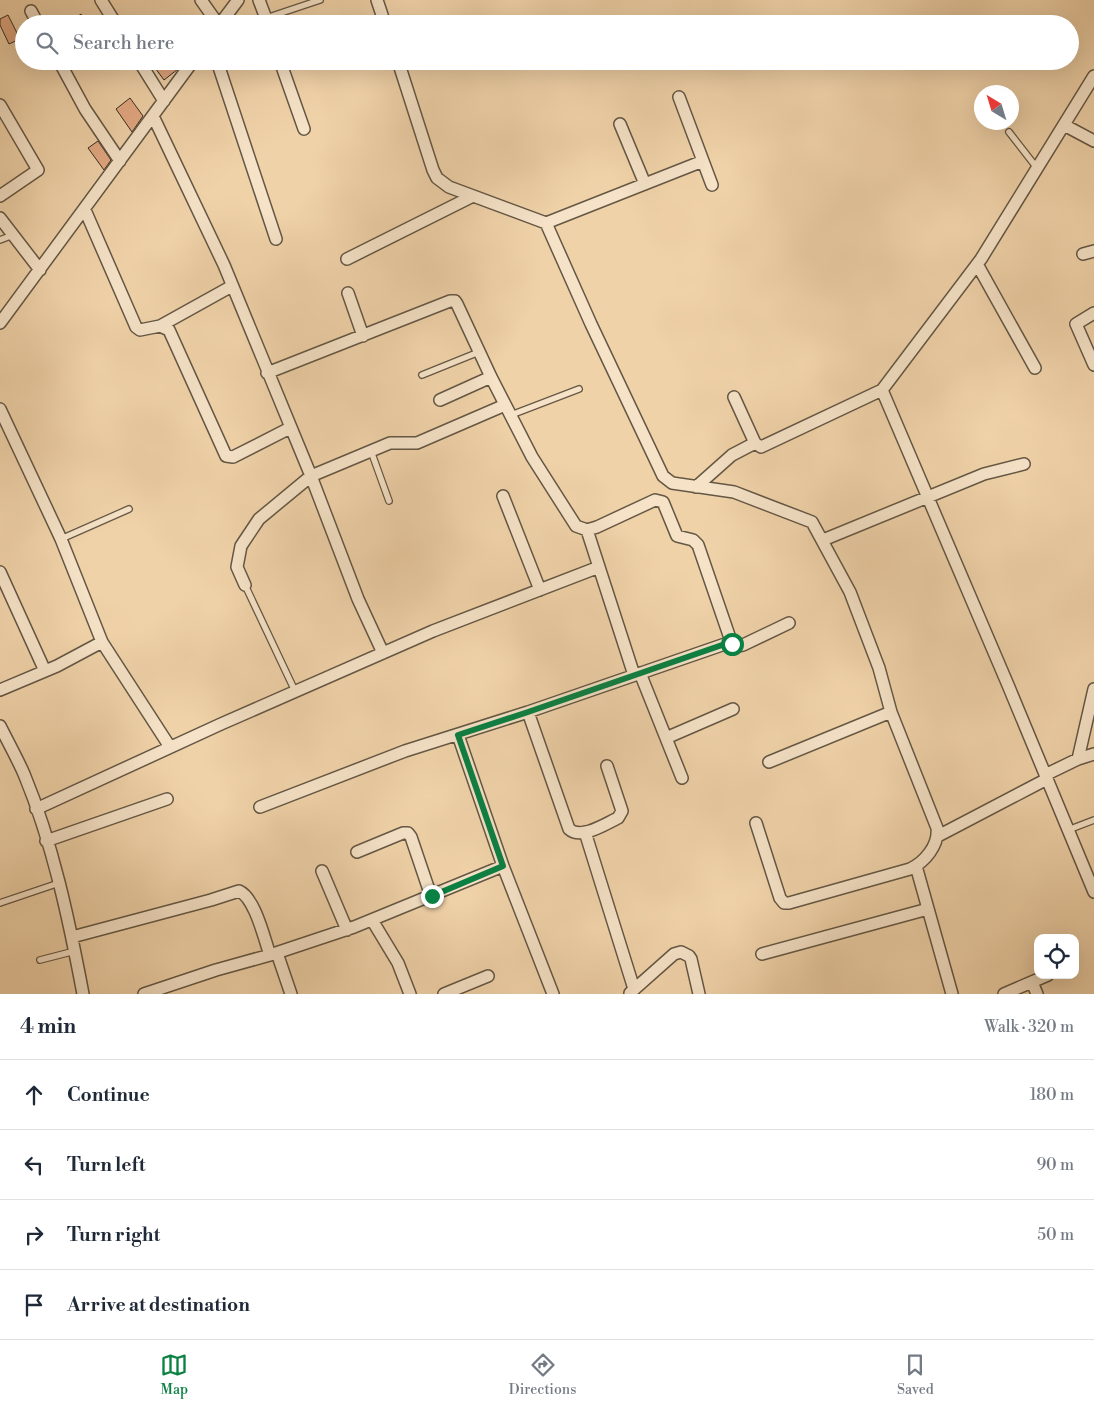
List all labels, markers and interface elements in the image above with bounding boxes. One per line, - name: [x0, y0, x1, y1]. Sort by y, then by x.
- search box: [15, 15, 1079, 70]
- icon: search: [33, 29, 61, 57]
- text: Search here: [73, 31, 174, 55]
- north arrow: [974, 85, 1019, 130]
- route start: [721, 633, 744, 656]
- route end: [421, 885, 444, 908]
- map controls: [1034, 934, 1079, 979]
- button: locate: [1034, 934, 1079, 979]
- text: 4 min: [20, 1014, 76, 1040]
- text: Walk · 320 m: [984, 1017, 1074, 1037]
- icon: ahead: [20, 1081, 48, 1109]
- text: Continue: [67, 1083, 150, 1107]
- text: 180 m: [1030, 1085, 1074, 1105]
- icon: left: [20, 1151, 48, 1179]
- text: Turn left: [67, 1153, 146, 1177]
- text: 90 m: [1036, 1155, 1074, 1175]
- icon: right: [20, 1221, 48, 1249]
- text: Turn right: [67, 1223, 160, 1247]
- text: 50 m: [1037, 1225, 1074, 1245]
- icon: arrive: [20, 1291, 48, 1319]
- text: Arrive at destination: [67, 1293, 250, 1317]
- tab: Map: [160, 1351, 188, 1399]
- tab: Directions: [509, 1351, 576, 1399]
- tab: Saved: [897, 1351, 934, 1399]

